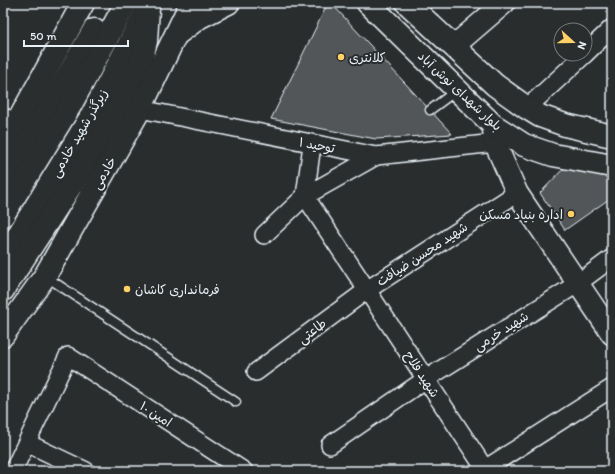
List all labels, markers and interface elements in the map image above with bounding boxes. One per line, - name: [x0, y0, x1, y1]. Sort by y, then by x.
- scale bar: [24, 22, 128, 48]
- north arrow: [553, 22, 593, 62]
- text: 50 m: [30, 29, 56, 43]
- text: N: [574, 40, 589, 51]
- street label: بلوار شهدای نوش آباد: [414, 48, 505, 134]
- place label: کلانتری: [349, 50, 386, 65]
- marker: کلانتری: [336, 52, 346, 62]
- street label: زیرگذر شهید خادمی: [47, 86, 111, 180]
- street label: توحید ۱: [297, 134, 337, 157]
- street label: خادمی: [88, 154, 120, 192]
- place label: اداره بنیاد مسکن: [479, 207, 563, 223]
- marker: اداره بنیاد مسکن: [566, 209, 576, 219]
- street label: شهید محسن ضیافت: [374, 219, 471, 290]
- place label: فرمانداری کاشان: [135, 282, 220, 298]
- marker: فرمانداری کاشان: [122, 284, 132, 294]
- street label: شهید خرمی: [471, 308, 532, 355]
- street label: طاعتی: [295, 315, 330, 348]
- street label: شهید فلاح: [400, 348, 443, 401]
- street label: امین ۱۰: [137, 398, 175, 431]

